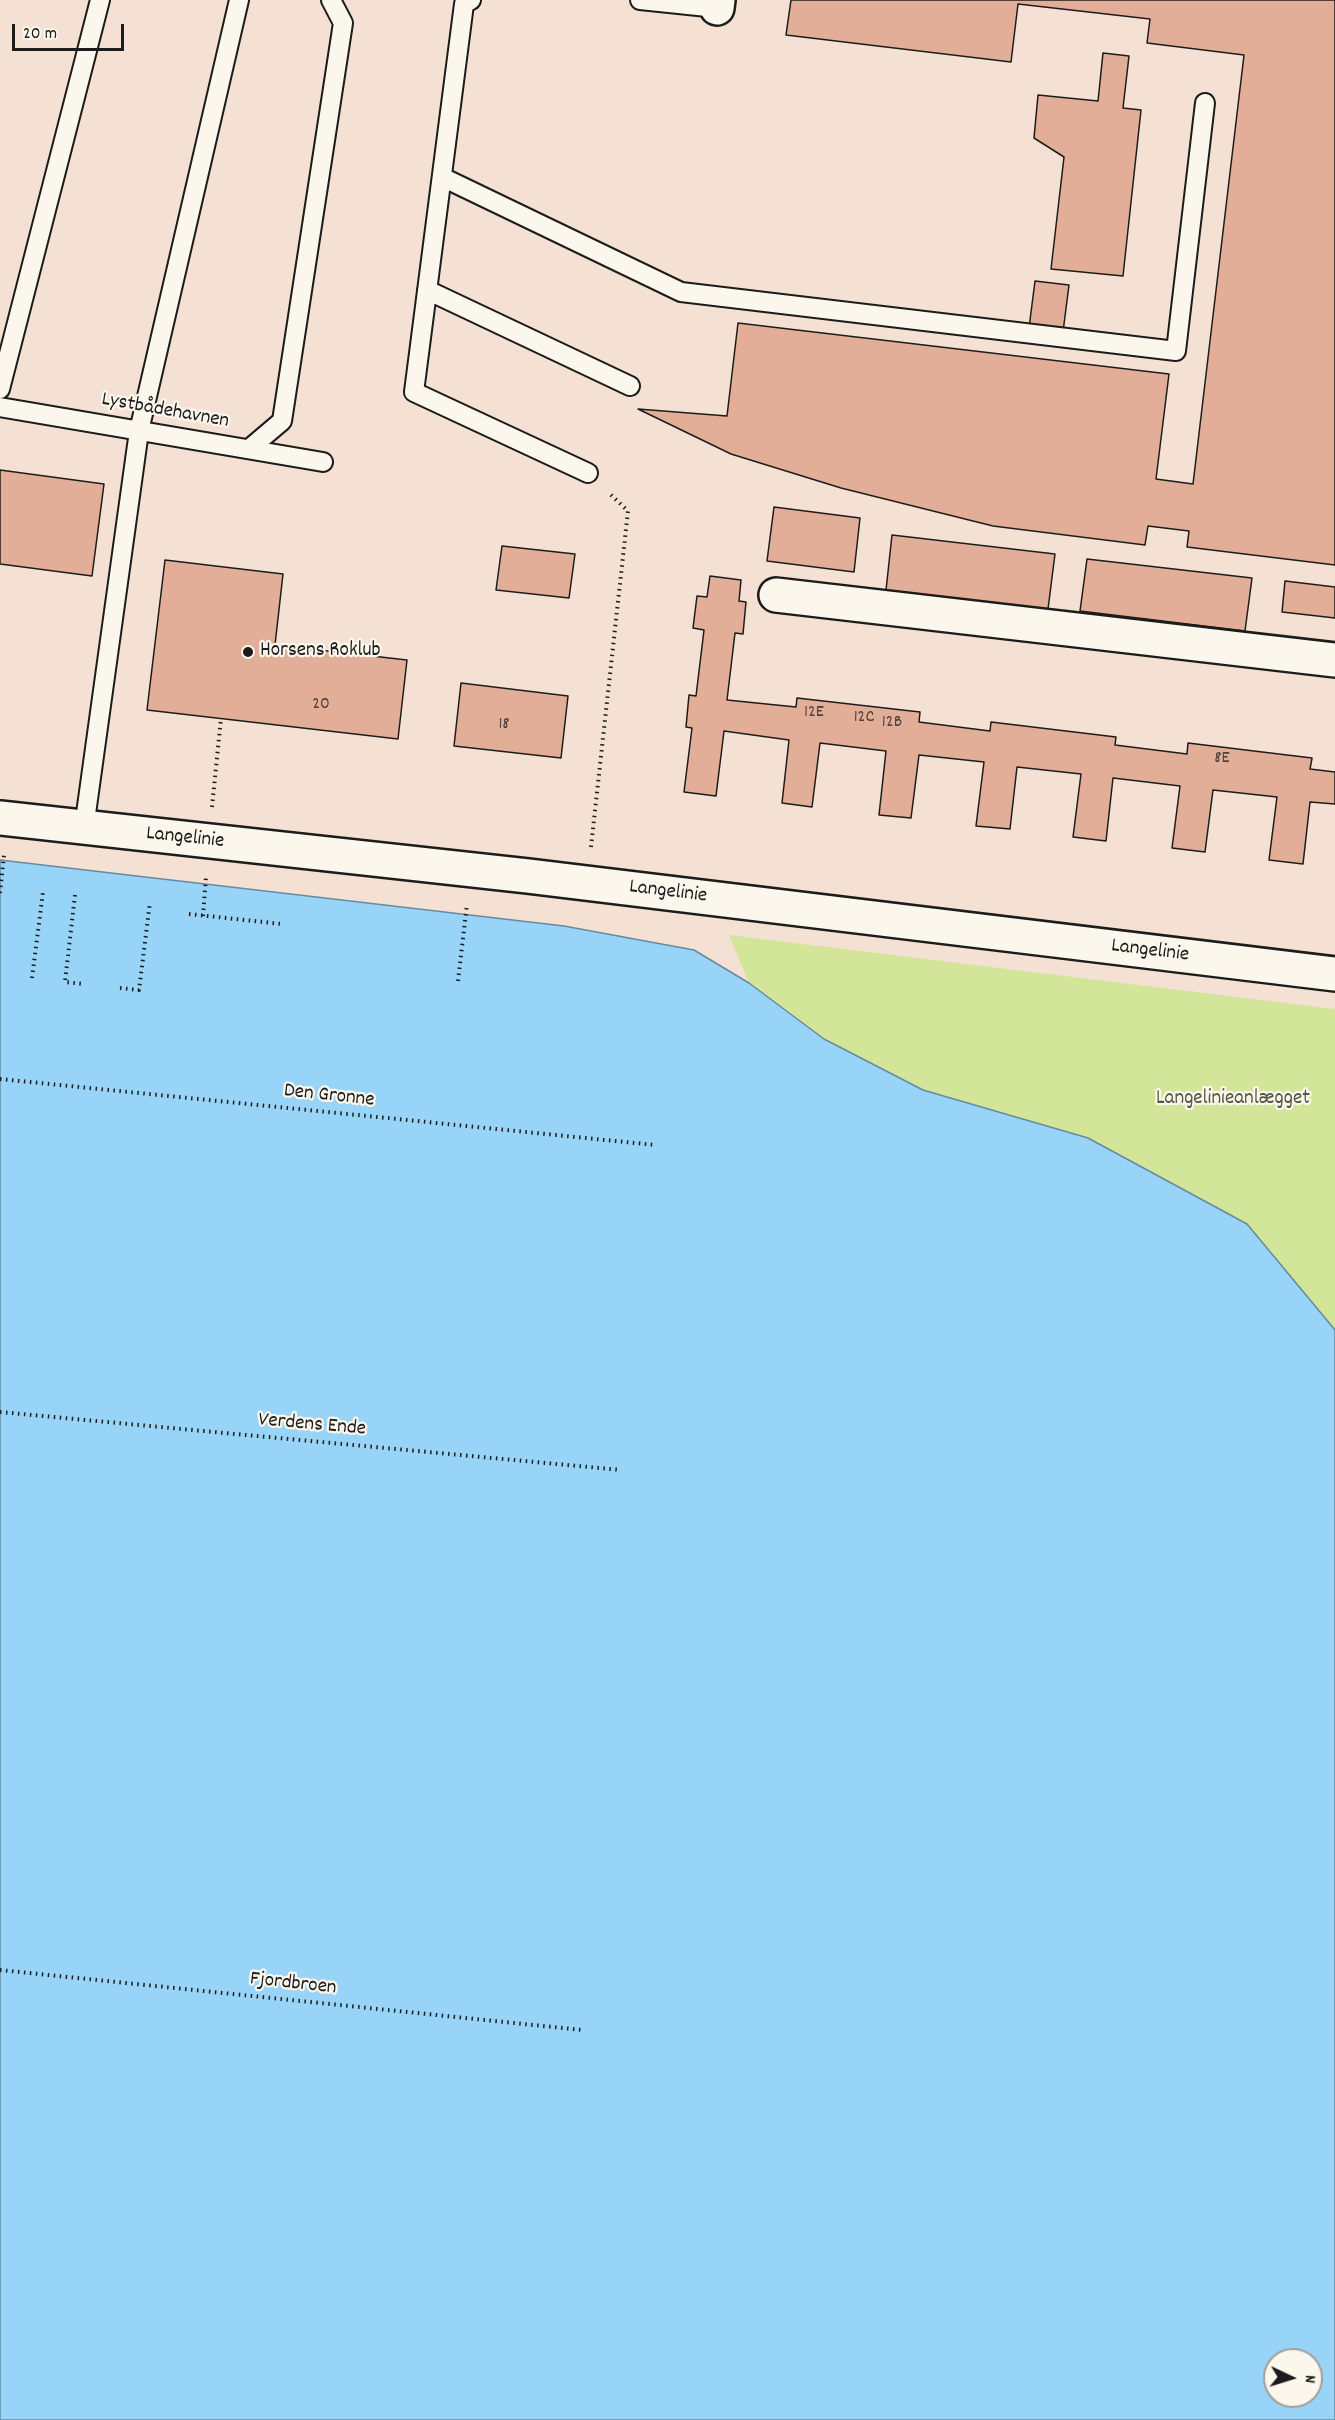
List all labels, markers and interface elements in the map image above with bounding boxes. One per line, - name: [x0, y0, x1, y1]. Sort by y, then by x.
- scale bar: [15, 12, 128, 50]
- text: 20 m: [23, 22, 57, 47]
- street label: Lystbådehavnen: [99, 388, 231, 436]
- place label: Horsens Roklub: [260, 639, 381, 665]
- marker: Horsens Roklub: [241, 645, 255, 659]
- house number: 20: [312, 695, 330, 717]
- house number: 12E: [804, 703, 824, 725]
- house number: 12C: [854, 708, 874, 730]
- house number: 12B: [882, 713, 902, 735]
- house number: 18: [498, 715, 510, 737]
- house number: 8E: [1214, 749, 1230, 771]
- street label: Langelinie: [145, 822, 225, 856]
- street label: Langelinie: [628, 876, 708, 910]
- street label: Langelinie: [1110, 935, 1190, 969]
- street label: Den Gronne: [282, 1080, 376, 1114]
- park label: Langelinieanlægget: [1156, 1087, 1310, 1113]
- street label: Verdens Ende: [257, 1409, 367, 1443]
- street label: Fjordbroen: [248, 1968, 338, 2002]
- north arrow: [1263, 2348, 1323, 2408]
- text: N: [1298, 2374, 1321, 2384]

